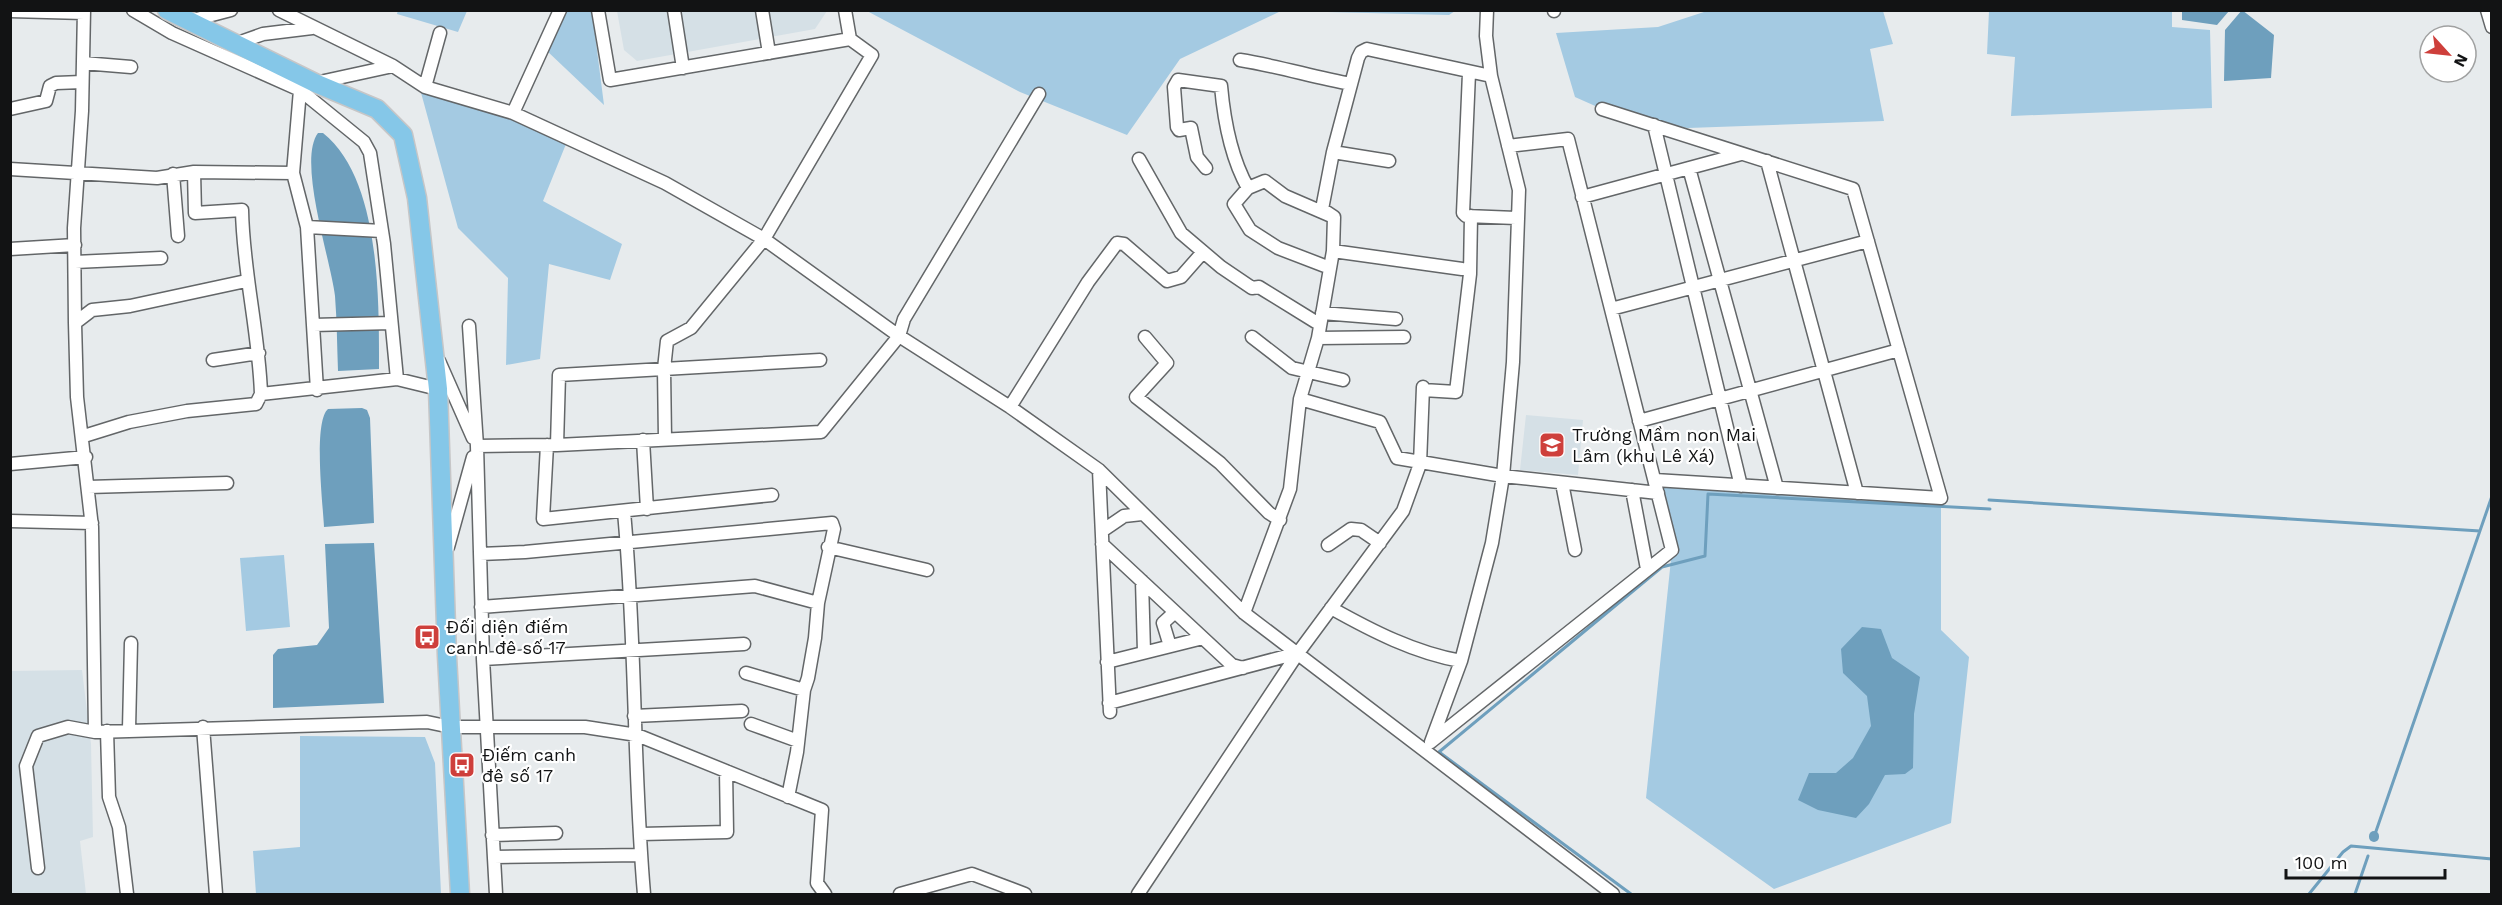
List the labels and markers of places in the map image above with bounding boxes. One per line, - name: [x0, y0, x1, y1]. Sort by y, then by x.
- place label: Trường Mầm non Mai Lâm (khu Lê Xá): [1572, 424, 1756, 466]
- school or university icon: Trường Mầm non Mai Lâm (khu Lê Xá): [1537, 430, 1567, 460]
- place label: Đối diện điếm canh đê số 17: [446, 616, 568, 658]
- bus stop icon: Đối diện điếm canh đê số 17: [412, 622, 442, 652]
- place label: Điếm canh đê số 17: [482, 744, 576, 786]
- bus stop icon: Điếm canh đê số 17: [447, 750, 477, 780]

